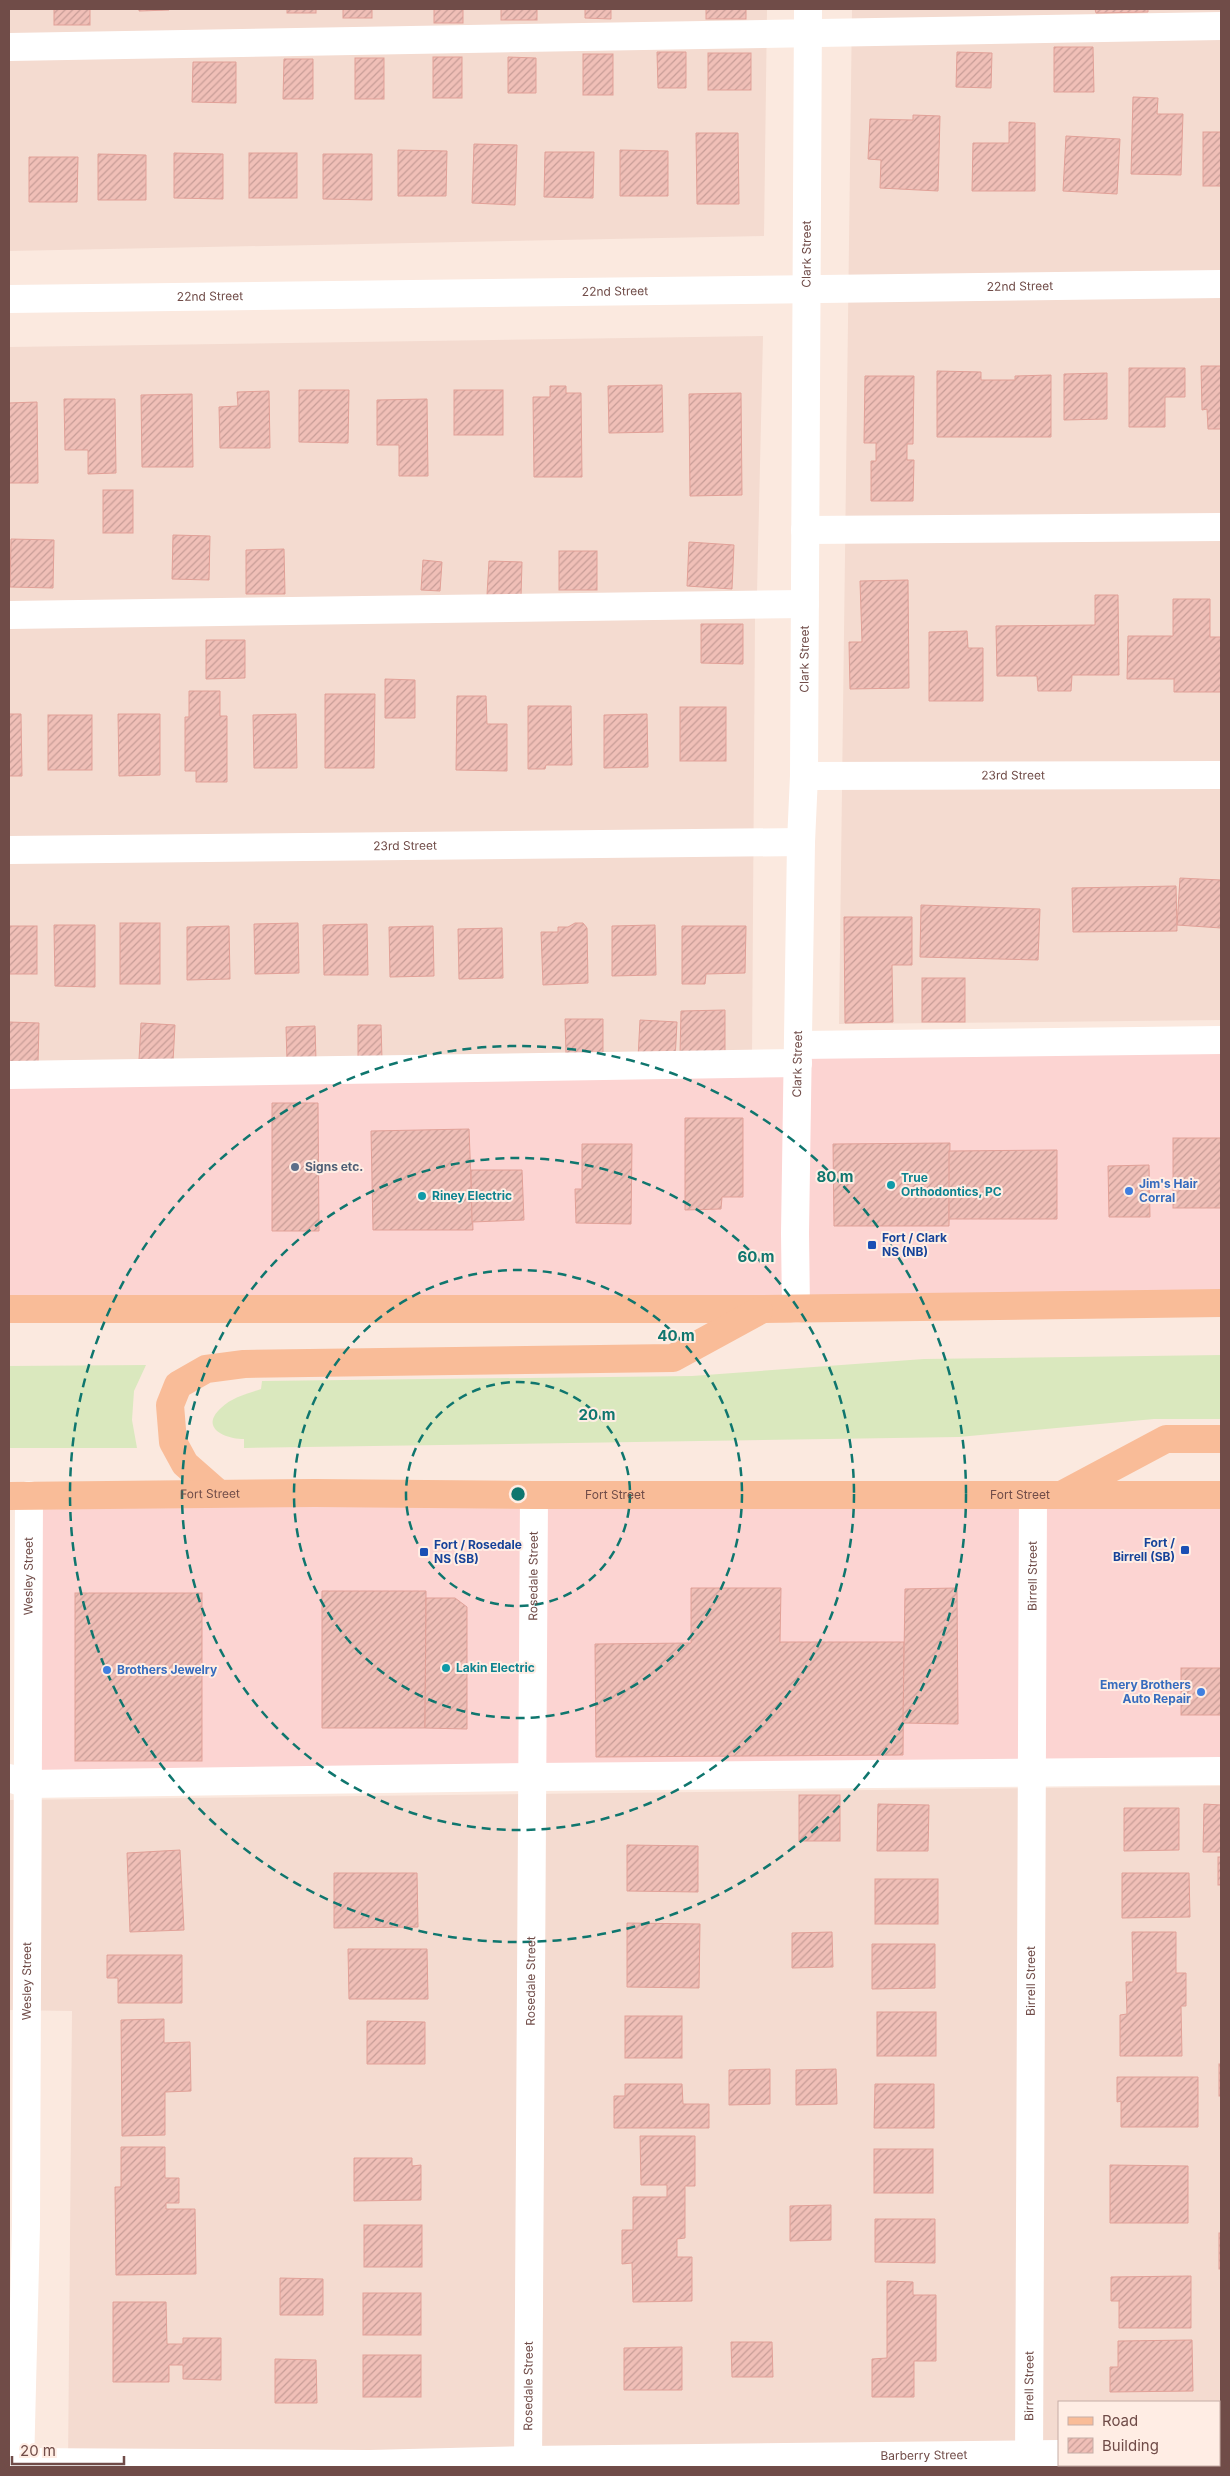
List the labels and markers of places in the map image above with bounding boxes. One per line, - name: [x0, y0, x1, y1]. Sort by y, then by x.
- place label: Signs etc.: [305, 1159, 363, 1174]
- marker: Signs etc.: [289, 1161, 301, 1173]
- place label: True Orthodontics, PC: [901, 1170, 1002, 1199]
- place label: Jim's Hair Corral: [1139, 1176, 1198, 1205]
- marker: True Orthodontics, PC: [885, 1179, 897, 1191]
- marker: Jim's Hair Corral: [1123, 1185, 1135, 1197]
- place label: Riney Electric: [432, 1188, 512, 1203]
- marker: Riney Electric: [416, 1190, 428, 1202]
- place label: Fort / Clark NS (NB): [882, 1230, 947, 1259]
- marker: Fort / Clark NS (NB): [866, 1239, 878, 1251]
- centre of rings: [509, 1485, 527, 1503]
- place label: Fort / Birrell (SB): [1113, 1535, 1175, 1564]
- place label: Fort / Rosedale NS (SB): [434, 1537, 522, 1566]
- marker: Fort / Birrell (SB): [1179, 1544, 1191, 1556]
- marker: Fort / Rosedale NS (SB): [418, 1546, 430, 1558]
- place label: Lakin Electric: [456, 1660, 535, 1675]
- place label: Brothers Jewelry: [117, 1662, 218, 1677]
- marker: Lakin Electric: [440, 1662, 452, 1674]
- marker: Brothers Jewelry: [101, 1664, 113, 1676]
- place label: Emery Brothers Auto Repair: [1100, 1677, 1191, 1706]
- marker: Emery Brothers Auto Repair: [1195, 1686, 1207, 1698]

